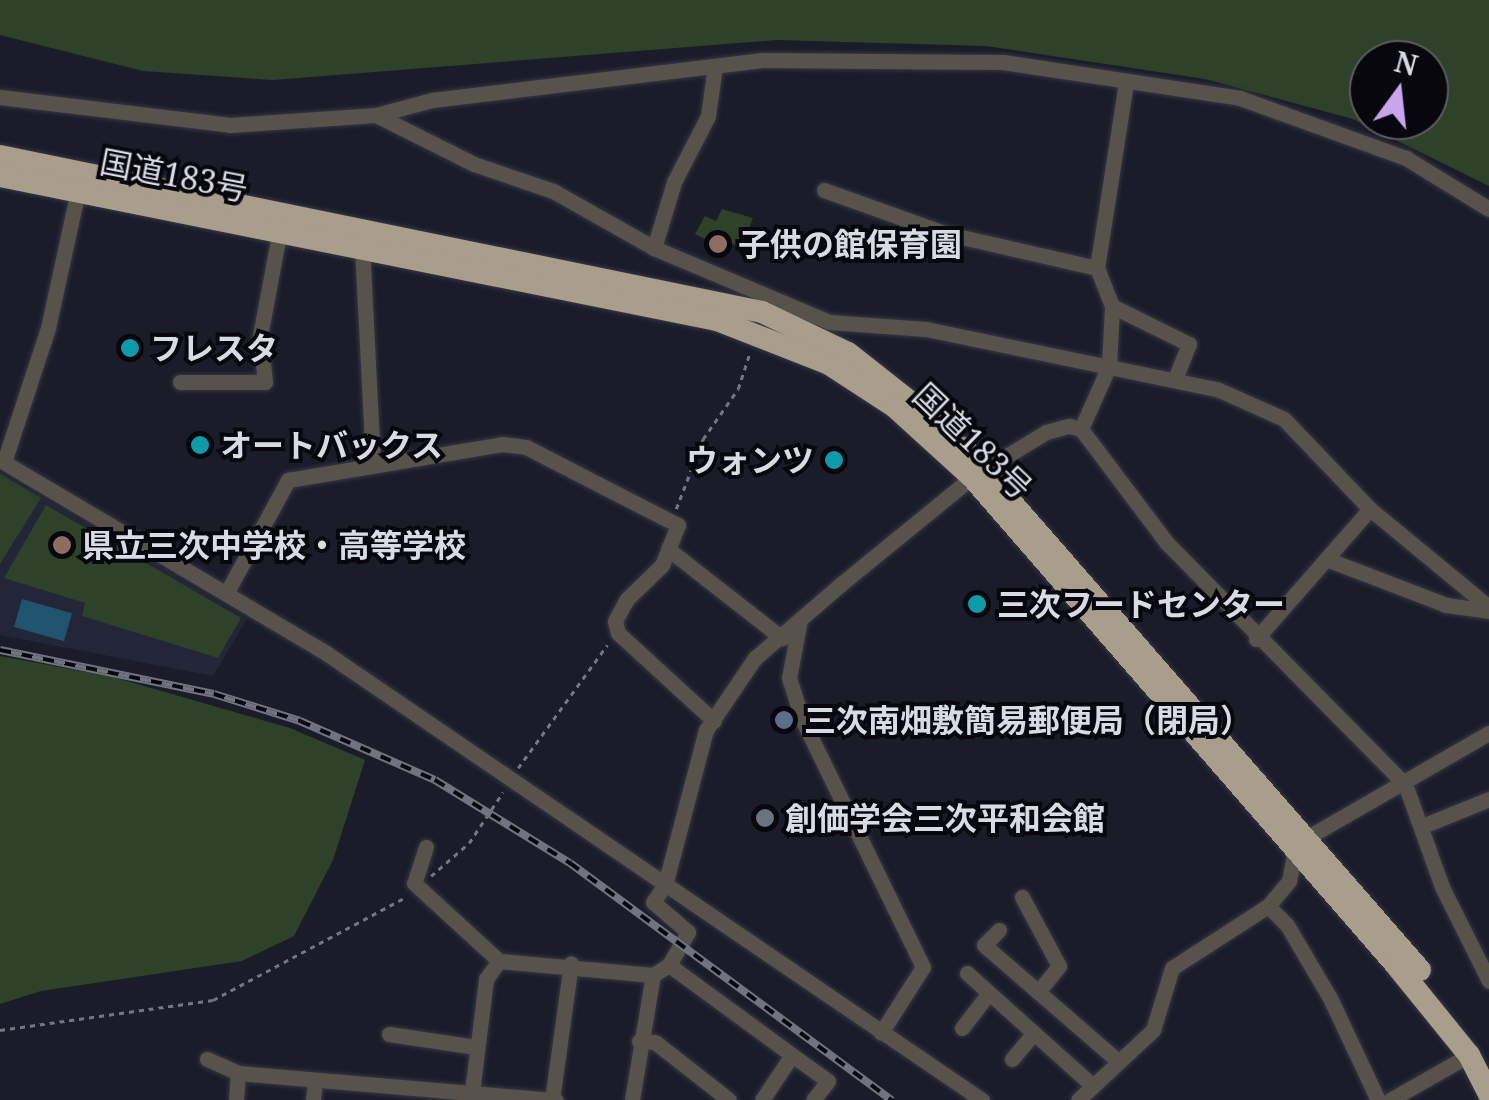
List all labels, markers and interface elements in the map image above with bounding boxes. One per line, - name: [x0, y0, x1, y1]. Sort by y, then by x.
- north arrow: [1349, 40, 1449, 140]
- text: N: [1391, 42, 1422, 84]
- street label: 国道183号: [97, 142, 251, 208]
- place label: 子供の館保育園: [738, 225, 962, 263]
- marker: 子供の館保育園: [707, 233, 729, 255]
- place label: フレスタ: [150, 329, 278, 367]
- marker: フレスタ: [119, 337, 141, 359]
- street label: 国道183号: [906, 375, 1040, 507]
- place label: オートバックス: [220, 426, 444, 464]
- marker: オートバックス: [189, 434, 211, 456]
- place label: ウォンツ: [686, 441, 814, 479]
- marker: ウォンツ: [823, 449, 845, 471]
- place label: 県立三次中学校・高等学校: [82, 526, 466, 564]
- marker: 県立三次中学校・高等学校: [51, 534, 73, 556]
- place label: 三次フードセンター: [997, 585, 1285, 623]
- marker: 三次フードセンター: [966, 593, 988, 615]
- place label: 三次南畑敷簡易郵便局（閉局）: [804, 701, 1252, 739]
- marker: 三次南畑敷簡易郵便局（閉局）: [773, 709, 795, 731]
- place label: 創価学会三次平和会館: [785, 799, 1105, 837]
- marker: 創価学会三次平和会館: [754, 807, 776, 829]

